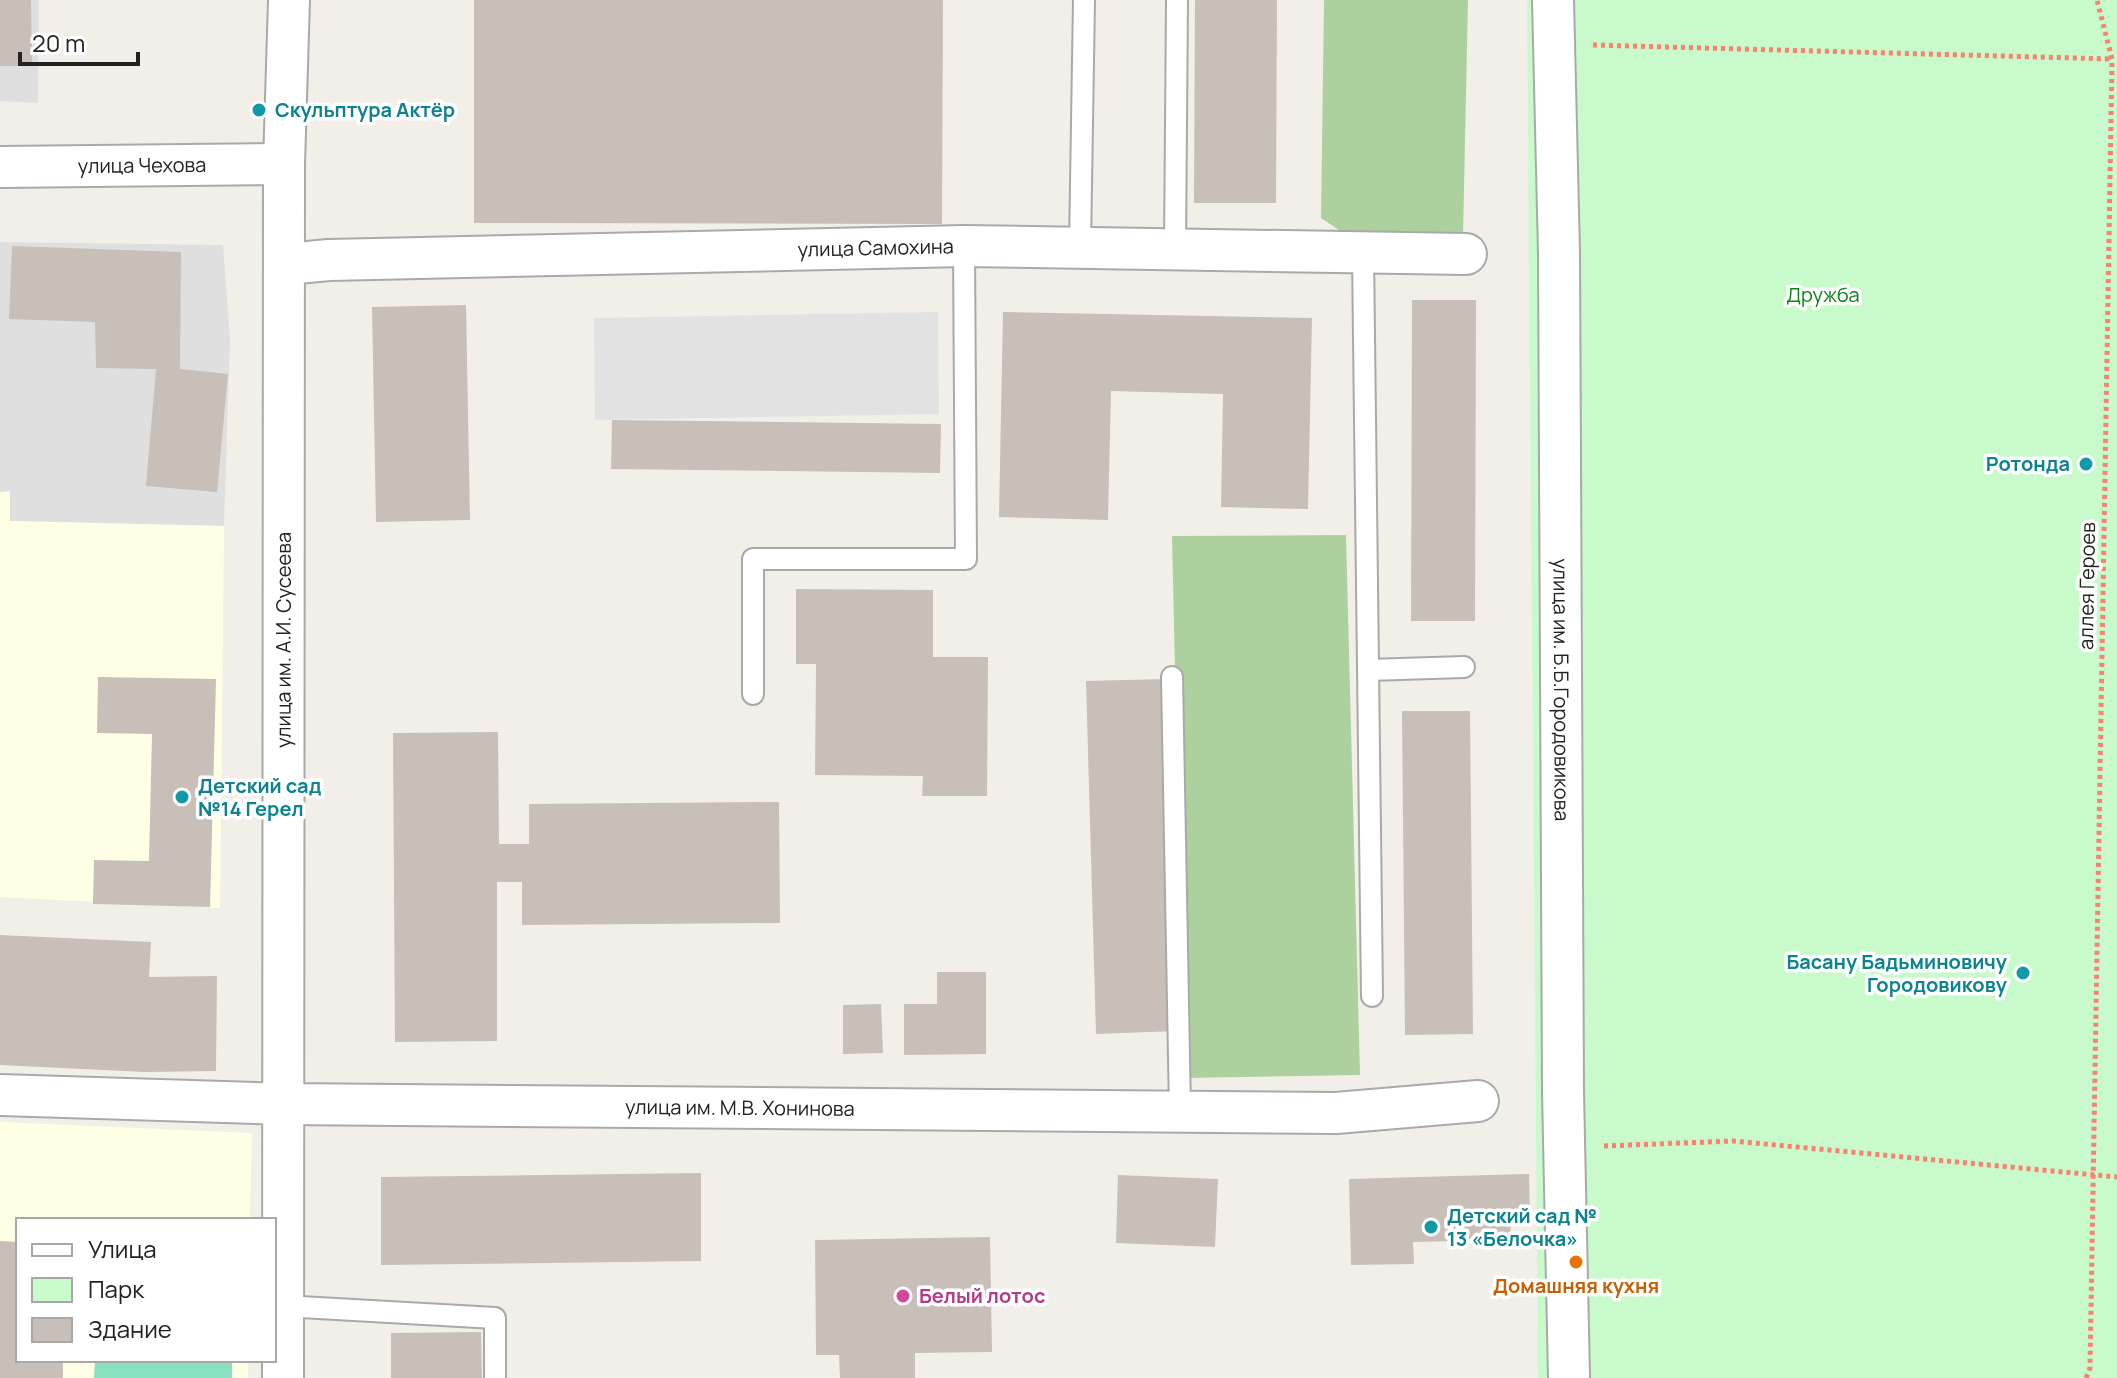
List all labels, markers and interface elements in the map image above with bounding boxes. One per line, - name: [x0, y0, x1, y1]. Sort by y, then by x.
- scale bar: [20, 16, 138, 66]
- text: 20 m: [32, 26, 85, 59]
- place label: Скульптура Актёр: [275, 96, 455, 123]
- marker: Скульптура Актёр: [250, 101, 268, 119]
- street label: улица Чехова: [78, 151, 206, 179]
- street label: улица Самохина: [797, 232, 954, 263]
- park label: Дружба: [1786, 281, 1860, 308]
- place label: Ротонда: [1986, 450, 2070, 477]
- marker: Ротонда: [2077, 455, 2095, 473]
- street label: аллея Героев: [2072, 522, 2101, 650]
- street label: улица им. А.И. Сусеева: [270, 532, 297, 748]
- street label: улица им. Б.Б.Городовикова: [1547, 558, 1576, 822]
- place label: Детский сад №14 Герел: [198, 772, 322, 822]
- marker: Детский сад №14 Герел: [173, 788, 191, 806]
- place label: Басану Бадьминовичу Городовикову: [1786, 948, 2008, 998]
- marker: Басану Бадьминовичу Городовикову: [2014, 964, 2032, 982]
- street label: улица им. М.В. Хонинова: [625, 1093, 855, 1122]
- place label: Детский сад № 13 «Белочка»: [1447, 1202, 1597, 1252]
- legend: [16, 1218, 276, 1362]
- marker: Детский сад № 13 «Белочка»: [1422, 1218, 1440, 1236]
- text: Улица: [88, 1232, 157, 1265]
- marker: Домашняя кухня: [1567, 1253, 1585, 1271]
- text: Парк: [88, 1272, 145, 1305]
- place label: Домашняя кухня: [1493, 1272, 1659, 1299]
- place label: Белый лотос: [919, 1282, 1045, 1309]
- marker: Белый лотос: [894, 1287, 912, 1305]
- text: Здание: [88, 1312, 172, 1345]

